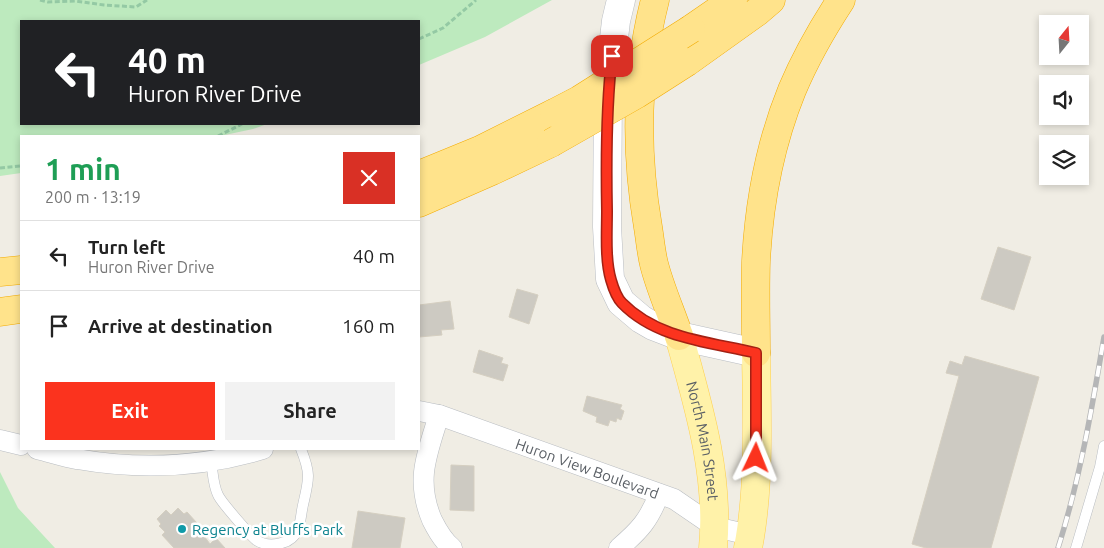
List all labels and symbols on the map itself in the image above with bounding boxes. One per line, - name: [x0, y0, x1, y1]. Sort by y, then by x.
- north arrow: [1039, 15, 1089, 65]
- pin: [591, 35, 633, 77]
- street label: North Main Street: [683, 379, 722, 501]
- position arrow: [729, 431, 781, 483]
- street label: Huron View Boulevard: [513, 435, 661, 501]
- place label: Regency at Bluffs Park: [192, 521, 344, 538]
- marker: Regency at Bluffs Park: [176, 523, 188, 535]

